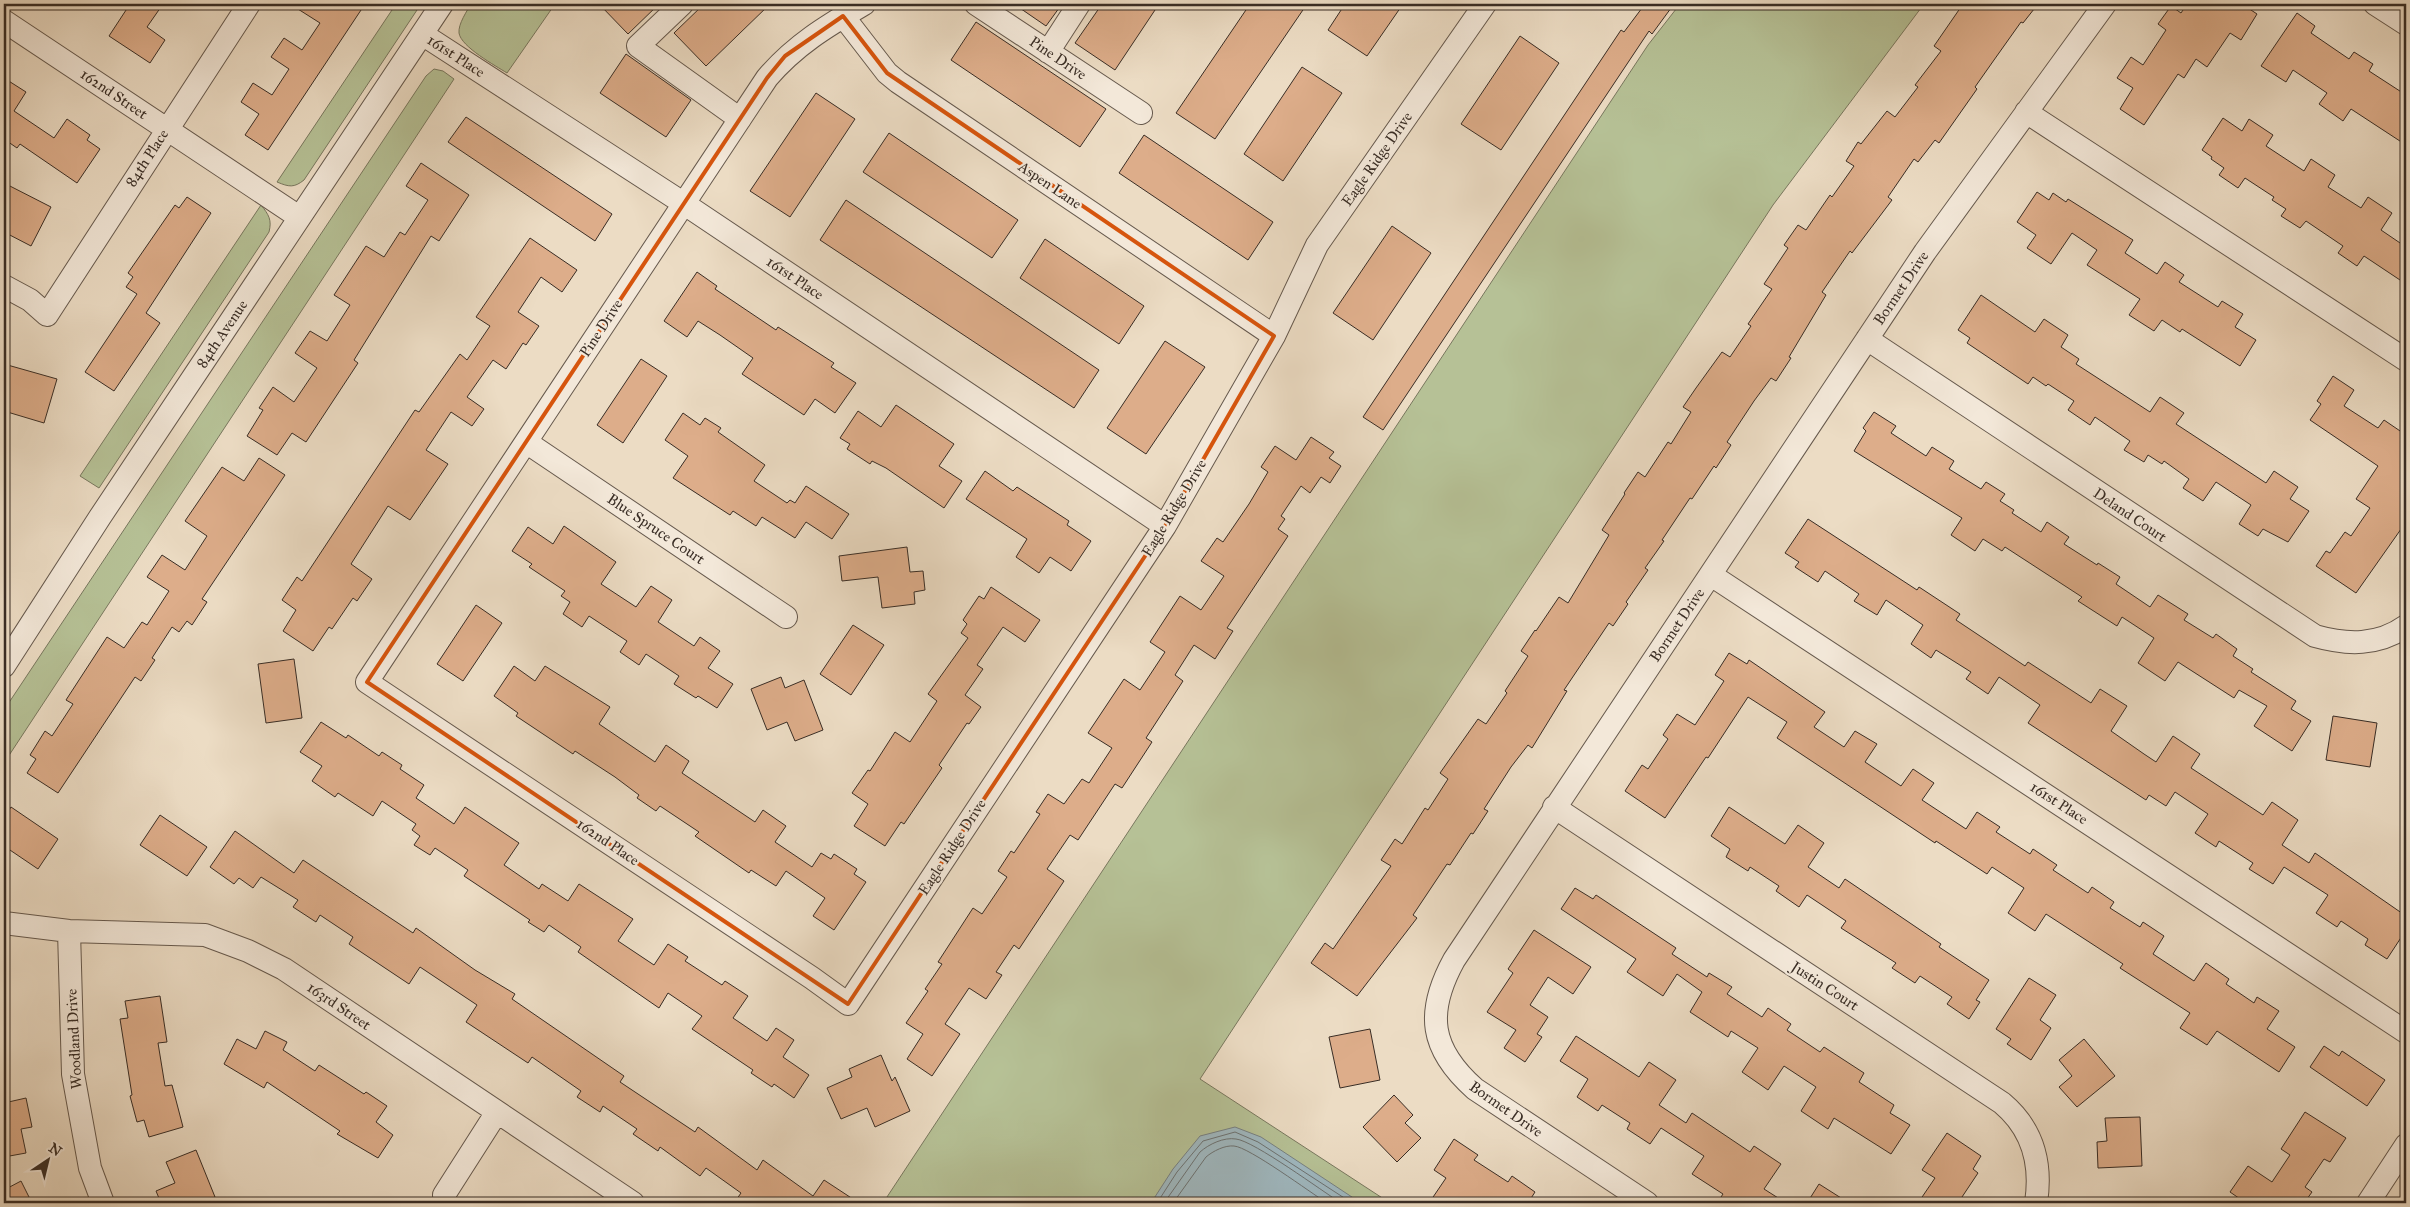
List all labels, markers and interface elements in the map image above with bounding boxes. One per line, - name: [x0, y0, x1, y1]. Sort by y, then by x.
- street label: 161st Place: [424, 31, 488, 81]
- street label: Pine Drive: [1026, 32, 1090, 84]
- street label: 162nd Street: [77, 65, 152, 123]
- street label: Eagle Ridge Drive: [1338, 108, 1416, 210]
- street label: 84th Place: [122, 126, 172, 190]
- street label: Aspen Lane: [1014, 157, 1085, 213]
- street label: Bormet Drive: [1870, 248, 1932, 328]
- street label: 161st Place: [763, 252, 827, 304]
- street label: Pine Drive: [576, 296, 626, 360]
- street label: 84th Avenue: [193, 297, 251, 371]
- street label: Eagle Ridge Drive: [1138, 456, 1210, 560]
- street label: Deland Court: [2090, 484, 2170, 546]
- street label: Blue Spruce Court: [604, 490, 709, 569]
- street label: Bormet Drive: [1646, 585, 1708, 665]
- street label: 161st Place: [2027, 778, 2091, 828]
- street label: Eagle Ridge Drive: [914, 796, 990, 898]
- street label: 162nd Place: [573, 815, 643, 869]
- street label: Justin Court: [1786, 956, 1863, 1016]
- street label: 163rd Street: [304, 978, 375, 1034]
- street label: Woodland Drive: [62, 988, 86, 1090]
- street label: Bormet Drive: [1466, 1077, 1546, 1141]
- north arrow: [22, 1134, 72, 1184]
- text: N: [45, 1139, 65, 1160]

